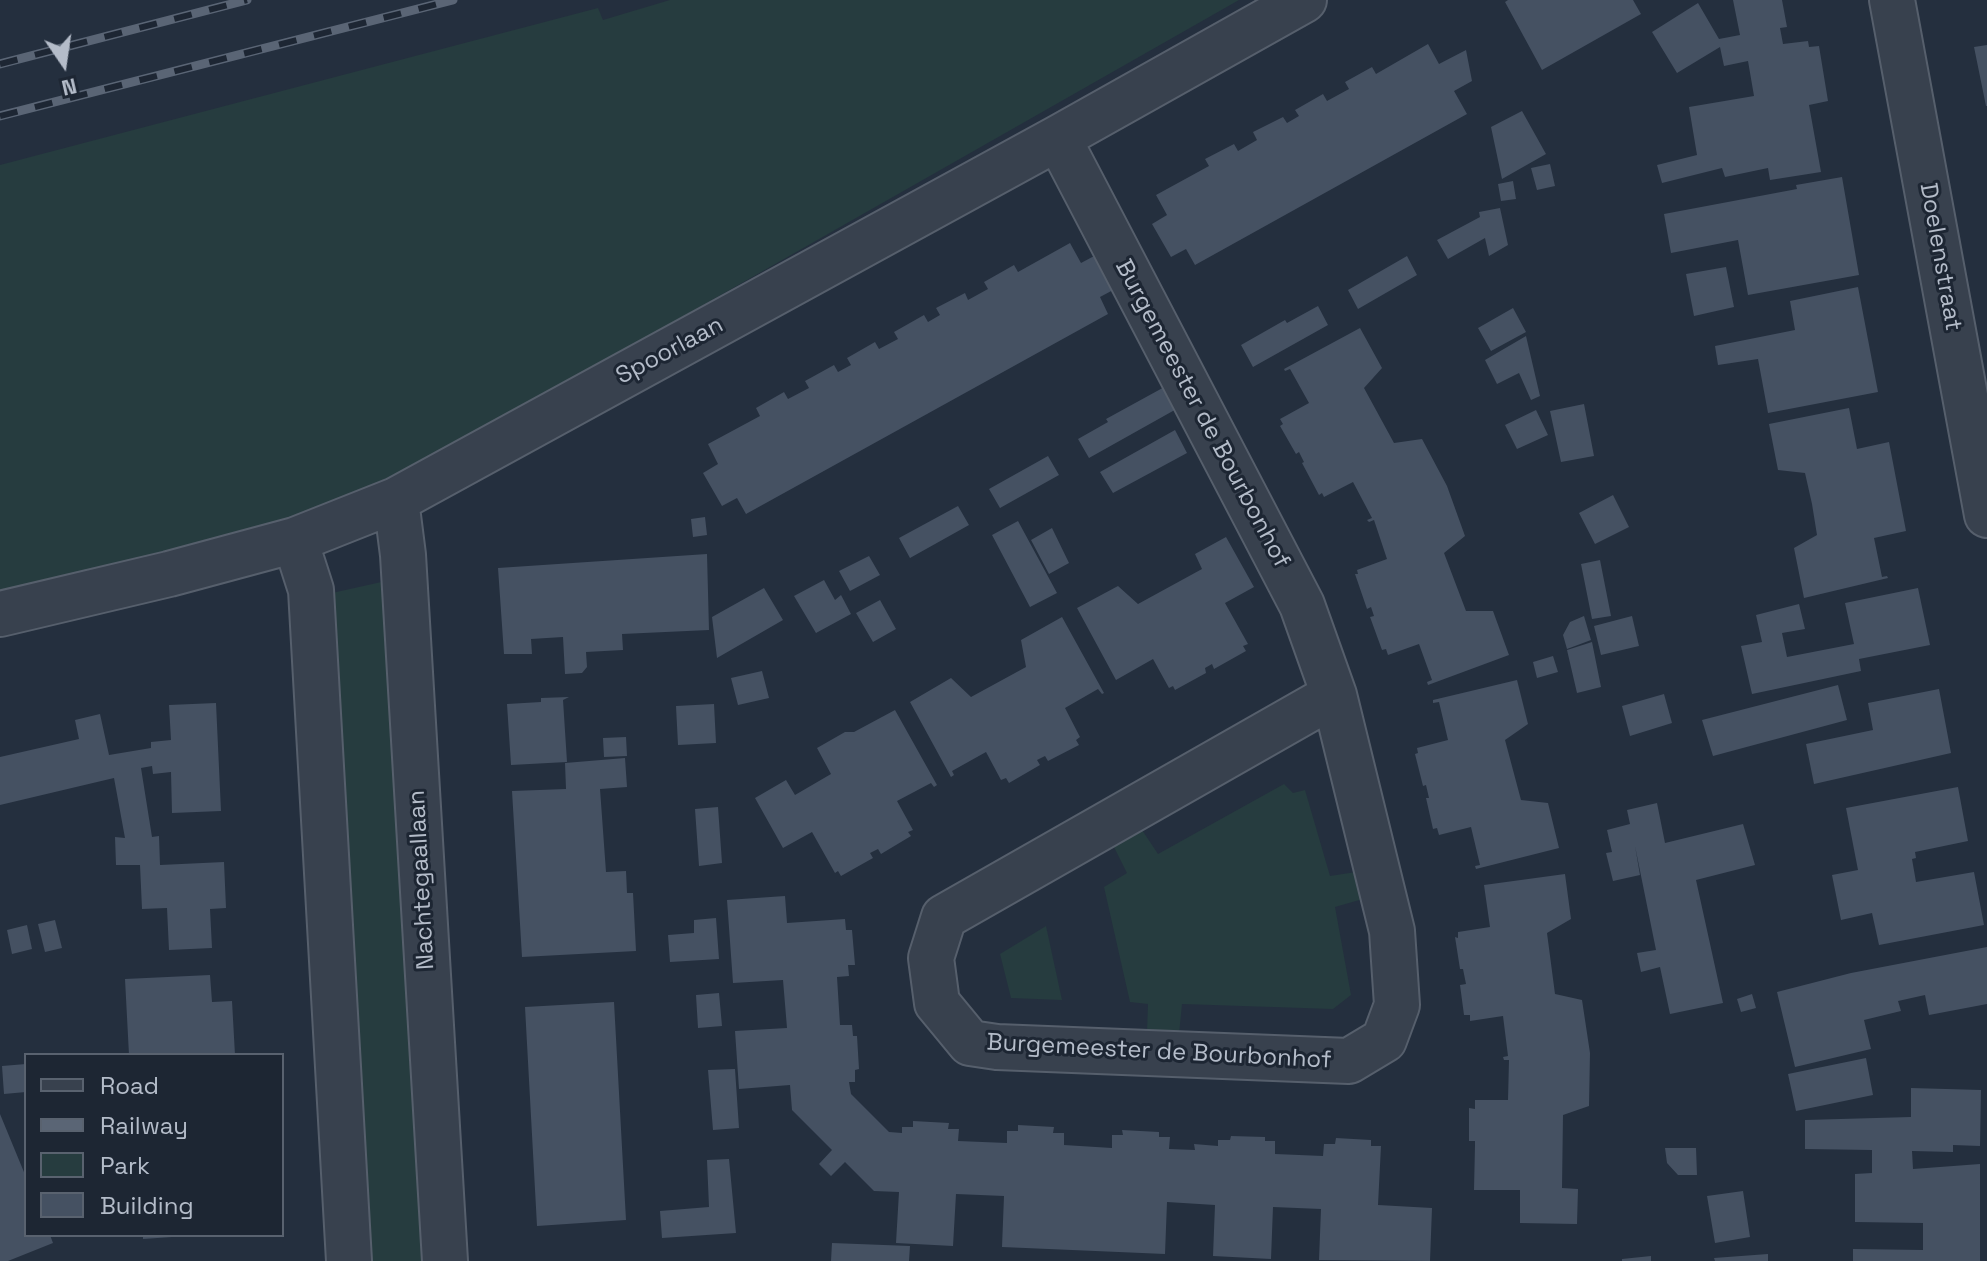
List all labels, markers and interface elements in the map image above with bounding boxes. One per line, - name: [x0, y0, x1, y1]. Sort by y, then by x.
- north arrow: [24, 24, 104, 104]
- text: N: [59, 72, 80, 103]
- street label: Doelenstraat: [1913, 181, 1967, 333]
- street label: Burgemeester de Bourbonhof: [1108, 255, 1296, 573]
- street label: Spoorlaan: [612, 311, 728, 391]
- street label: Nachtegaallaan: [403, 789, 441, 971]
- street label: Burgemeester de Bourbonhof: [986, 1029, 1332, 1075]
- legend: [24, 1053, 284, 1237]
- text: Road: [100, 1070, 159, 1101]
- text: Railway: [100, 1110, 188, 1141]
- text: Park: [100, 1150, 150, 1181]
- text: Building: [100, 1190, 194, 1221]

